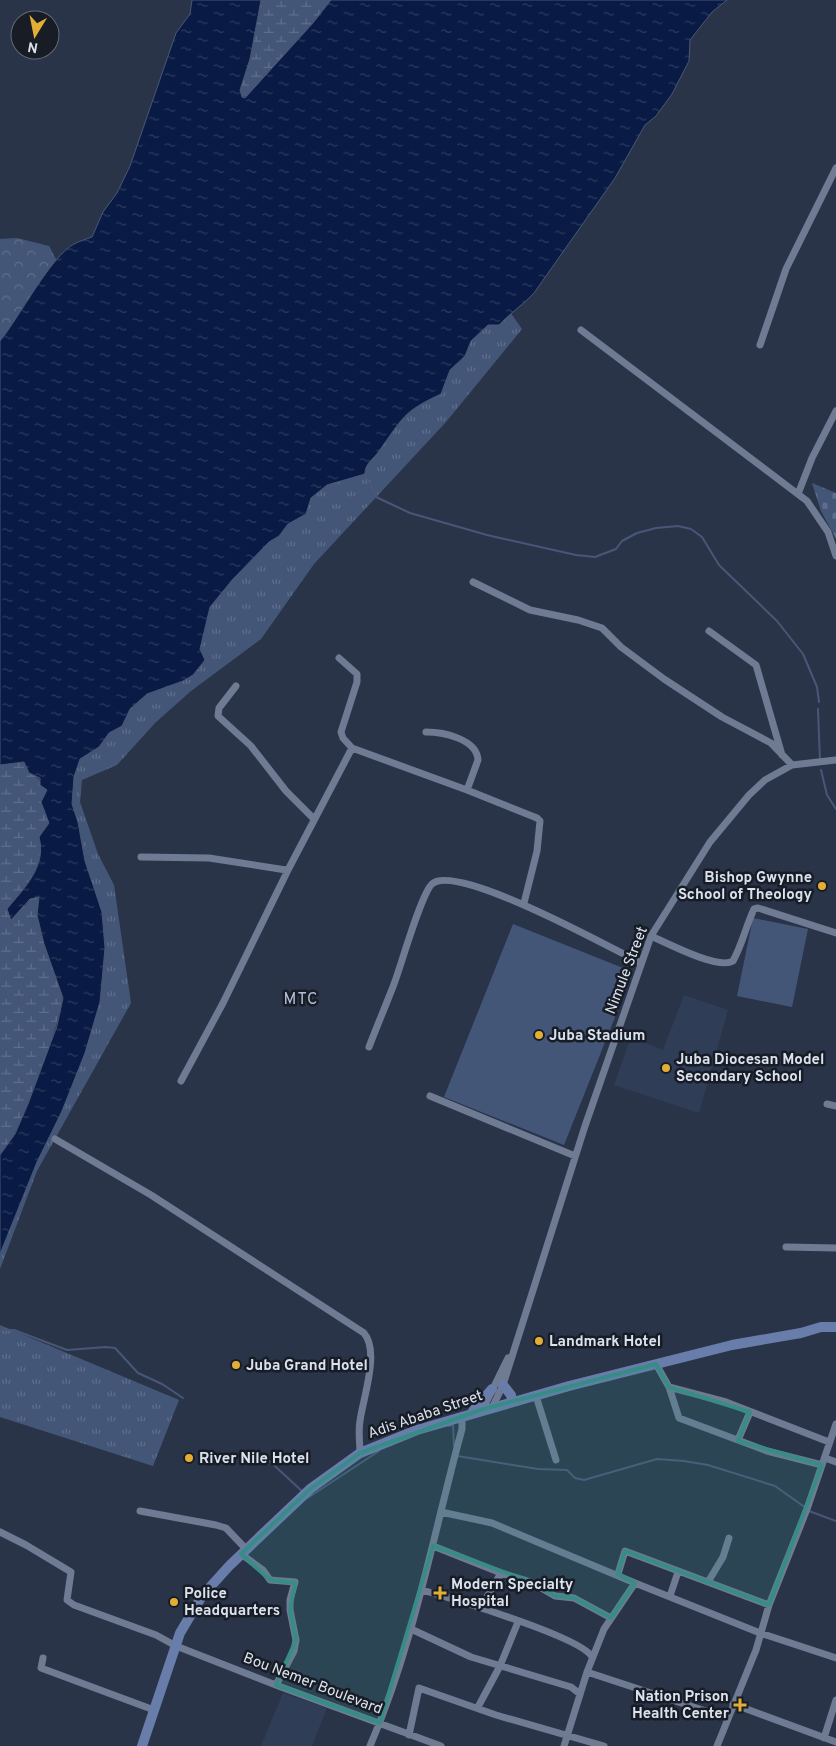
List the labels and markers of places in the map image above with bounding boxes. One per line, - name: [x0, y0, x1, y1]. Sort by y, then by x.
- place label: Bishop Gwynne School of Theology: [678, 869, 812, 905]
- marker: Bishop Gwynne School of Theology: [816, 880, 828, 892]
- place label: Juba Stadium: [549, 1027, 645, 1046]
- marker: Juba Stadium: [533, 1029, 545, 1041]
- place label: Juba Diocesan Model Secondary School: [676, 1051, 824, 1087]
- marker: Juba Diocesan Model Secondary School: [660, 1062, 672, 1074]
- place label: Landmark Hotel: [549, 1333, 661, 1352]
- marker: Landmark Hotel: [533, 1335, 545, 1347]
- place label: Juba Grand Hotel: [246, 1357, 368, 1376]
- marker: Juba Grand Hotel: [230, 1359, 242, 1371]
- place label: River Nile Hotel: [199, 1450, 309, 1469]
- marker: River Nile Hotel: [183, 1452, 195, 1464]
- place label: Modern Specialty Hospital: [451, 1576, 574, 1612]
- place label: Police Headquarters: [184, 1585, 280, 1621]
- marker: Modern Specialty Hospital: [433, 1586, 447, 1600]
- marker: Police Headquarters: [168, 1596, 180, 1608]
- place label: Nation Prison Health Center: [632, 1688, 730, 1724]
- marker: Nation Prison Health Center: [733, 1698, 747, 1712]

